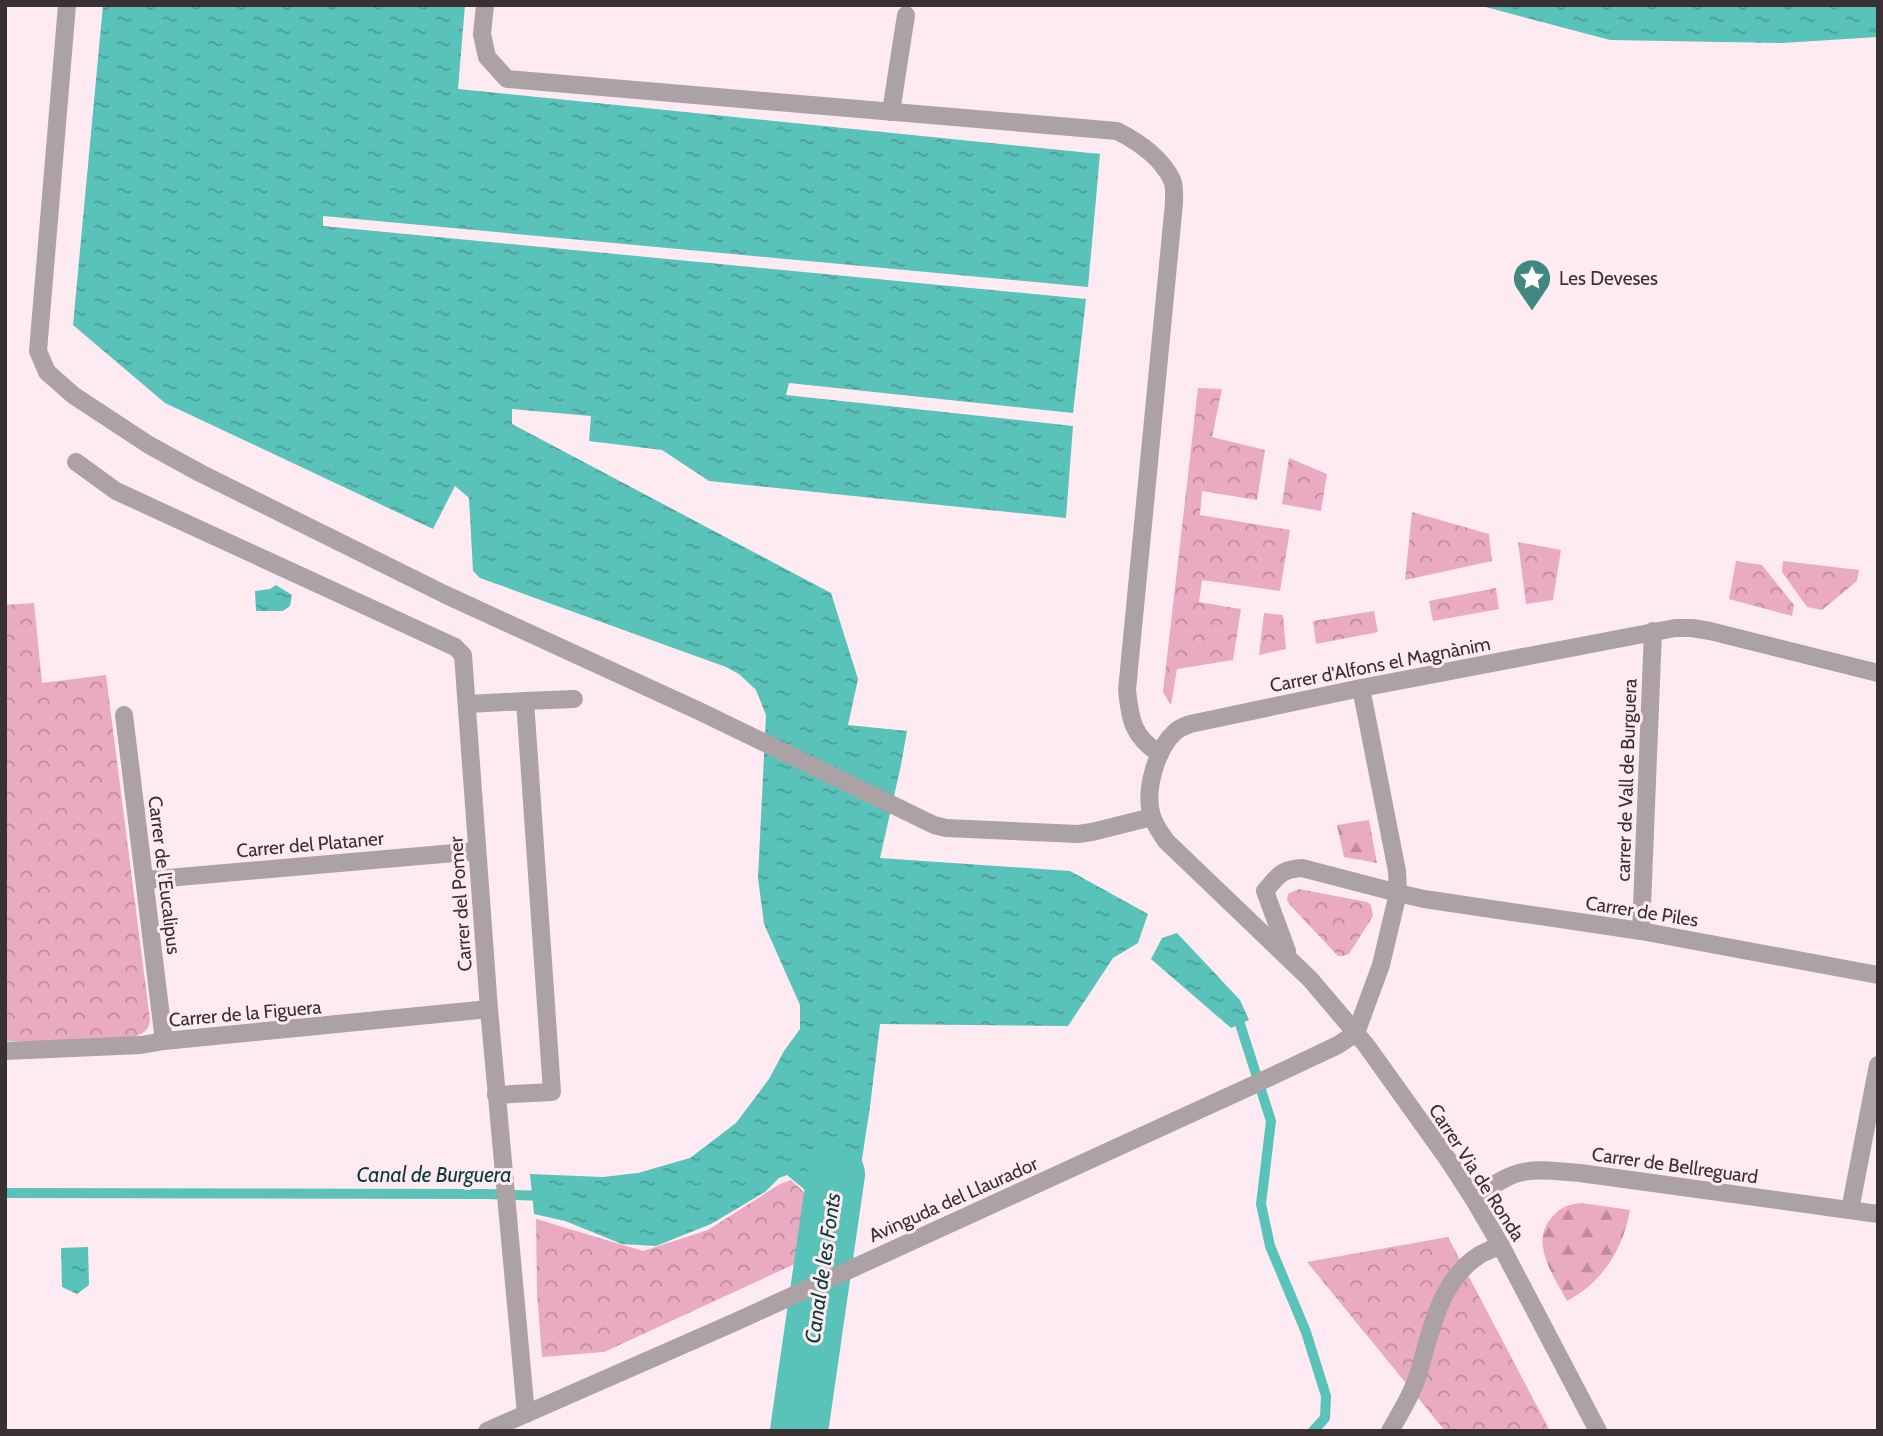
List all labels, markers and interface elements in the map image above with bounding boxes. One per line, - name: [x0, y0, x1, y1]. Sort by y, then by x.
- place icon: Les Deveses: [1511, 257, 1553, 312]
- place label: Les Deveses: [1559, 267, 1658, 290]
- street label: Carrer d'Alfons el Magnànim: [1268, 632, 1492, 697]
- street label: carrer de Vall de Burguera: [1611, 678, 1642, 882]
- street label: Carrer de l'Eucalipus: [143, 794, 186, 956]
- street label: Carrer del Plataner: [235, 827, 385, 862]
- street label: Carrer del Pomer: [444, 836, 477, 972]
- street label: Carrer de Piles: [1584, 891, 1700, 932]
- street label: Carrer de la Figuera: [168, 995, 322, 1032]
- street label: Carrer Via de Ronda: [1424, 1099, 1529, 1245]
- street label: Carrer de Bellreguard: [1590, 1142, 1759, 1189]
- street label: Avinguda del Llaurador: [865, 1152, 1041, 1247]
- water label: Canal de Burguera: [356, 1162, 512, 1187]
- water label: Canal de les Fonts: [800, 1191, 845, 1345]

